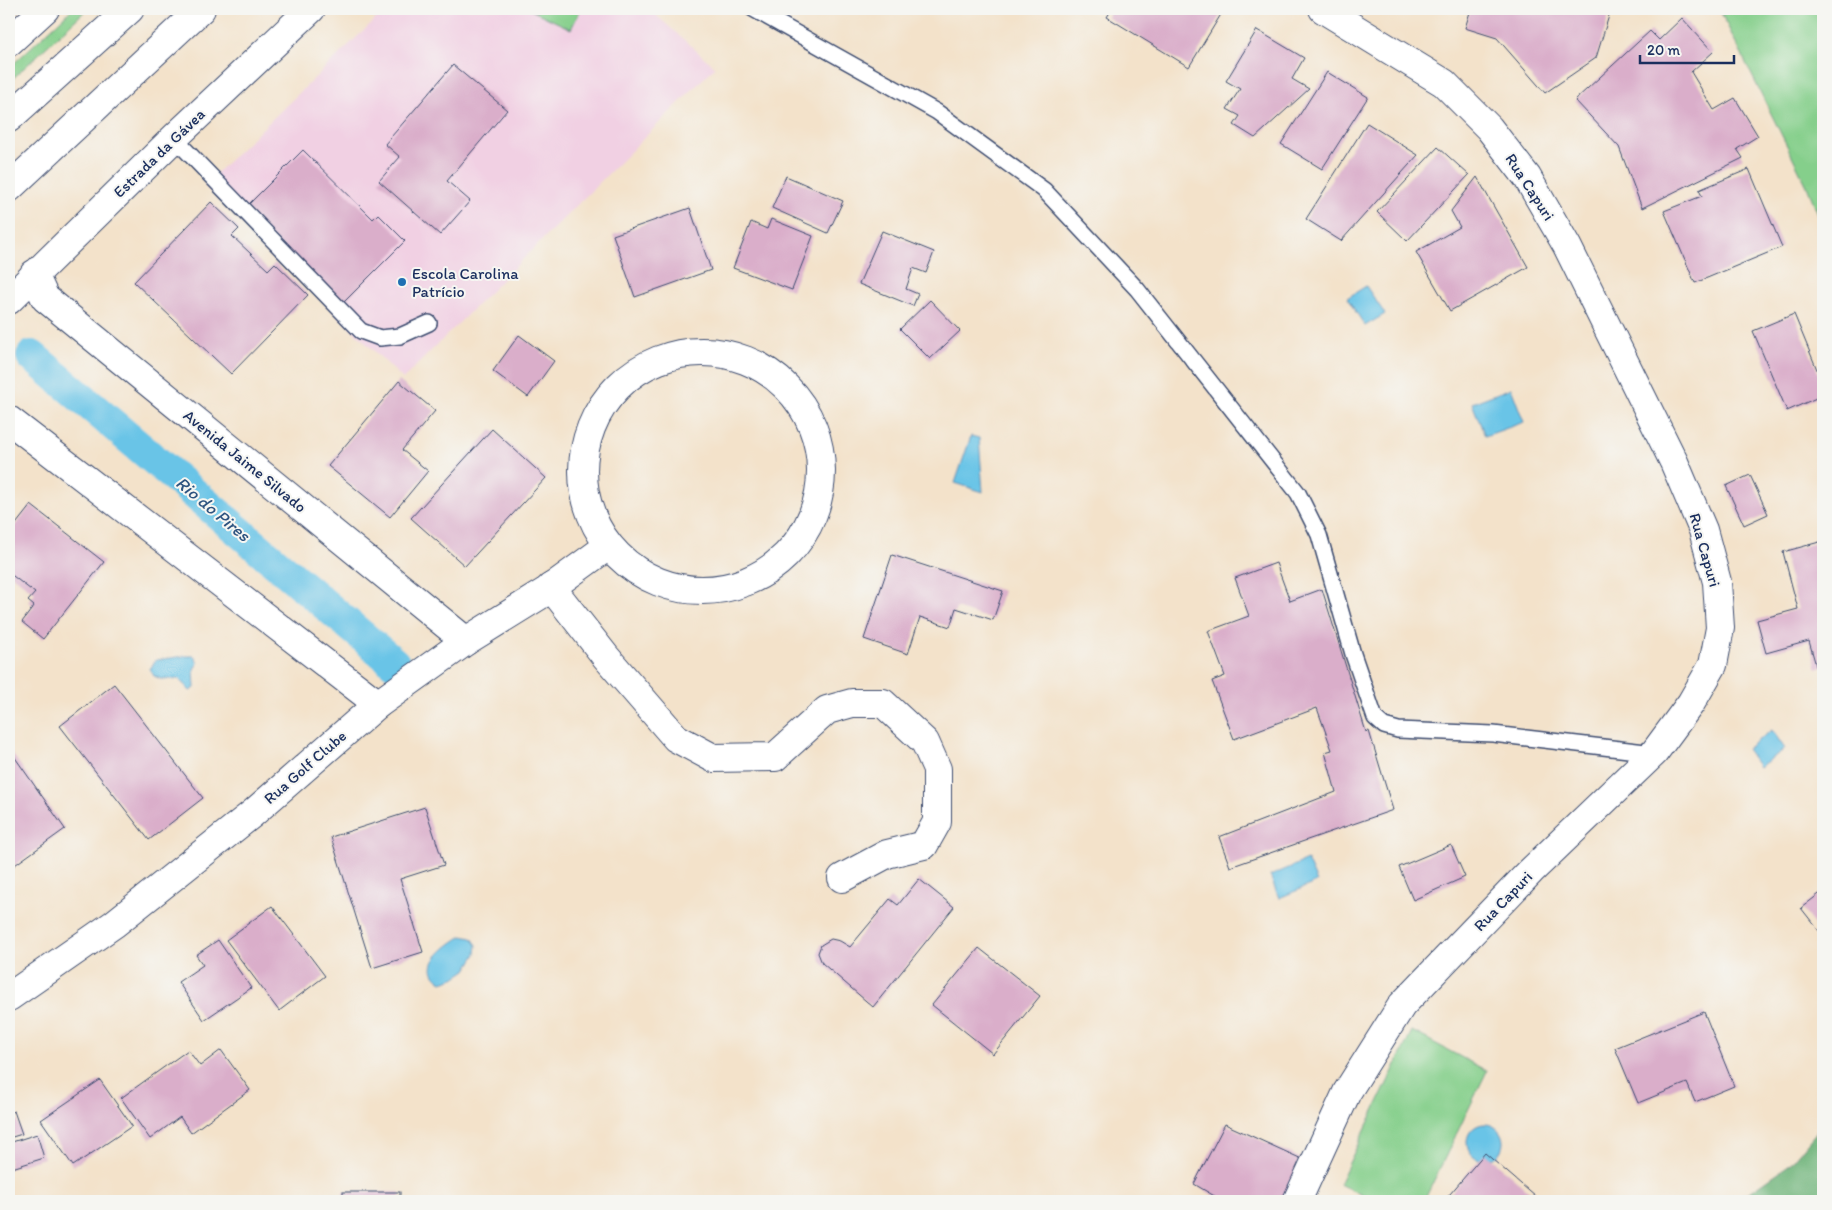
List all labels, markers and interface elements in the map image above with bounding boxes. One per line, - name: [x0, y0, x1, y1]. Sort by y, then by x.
- scale bar: [1640, 32, 1733, 64]
- text: 20 m: [1647, 41, 1681, 59]
- street label: Estrada da Gávea: [109, 105, 209, 201]
- street label: Rua Capuri: [1501, 150, 1559, 224]
- place label: Escola Carolina Patrício: [412, 264, 519, 301]
- marker: Escola Carolina Patrício: [396, 276, 408, 288]
- street label: Avenida Jaime Silvado: [180, 406, 310, 516]
- water label: Rio do Pires: [171, 472, 255, 547]
- street label: Rua Capuri: [1685, 511, 1725, 589]
- street label: Rua Golf Clube: [260, 726, 350, 808]
- street label: Rua Capuri: [1470, 867, 1536, 935]

